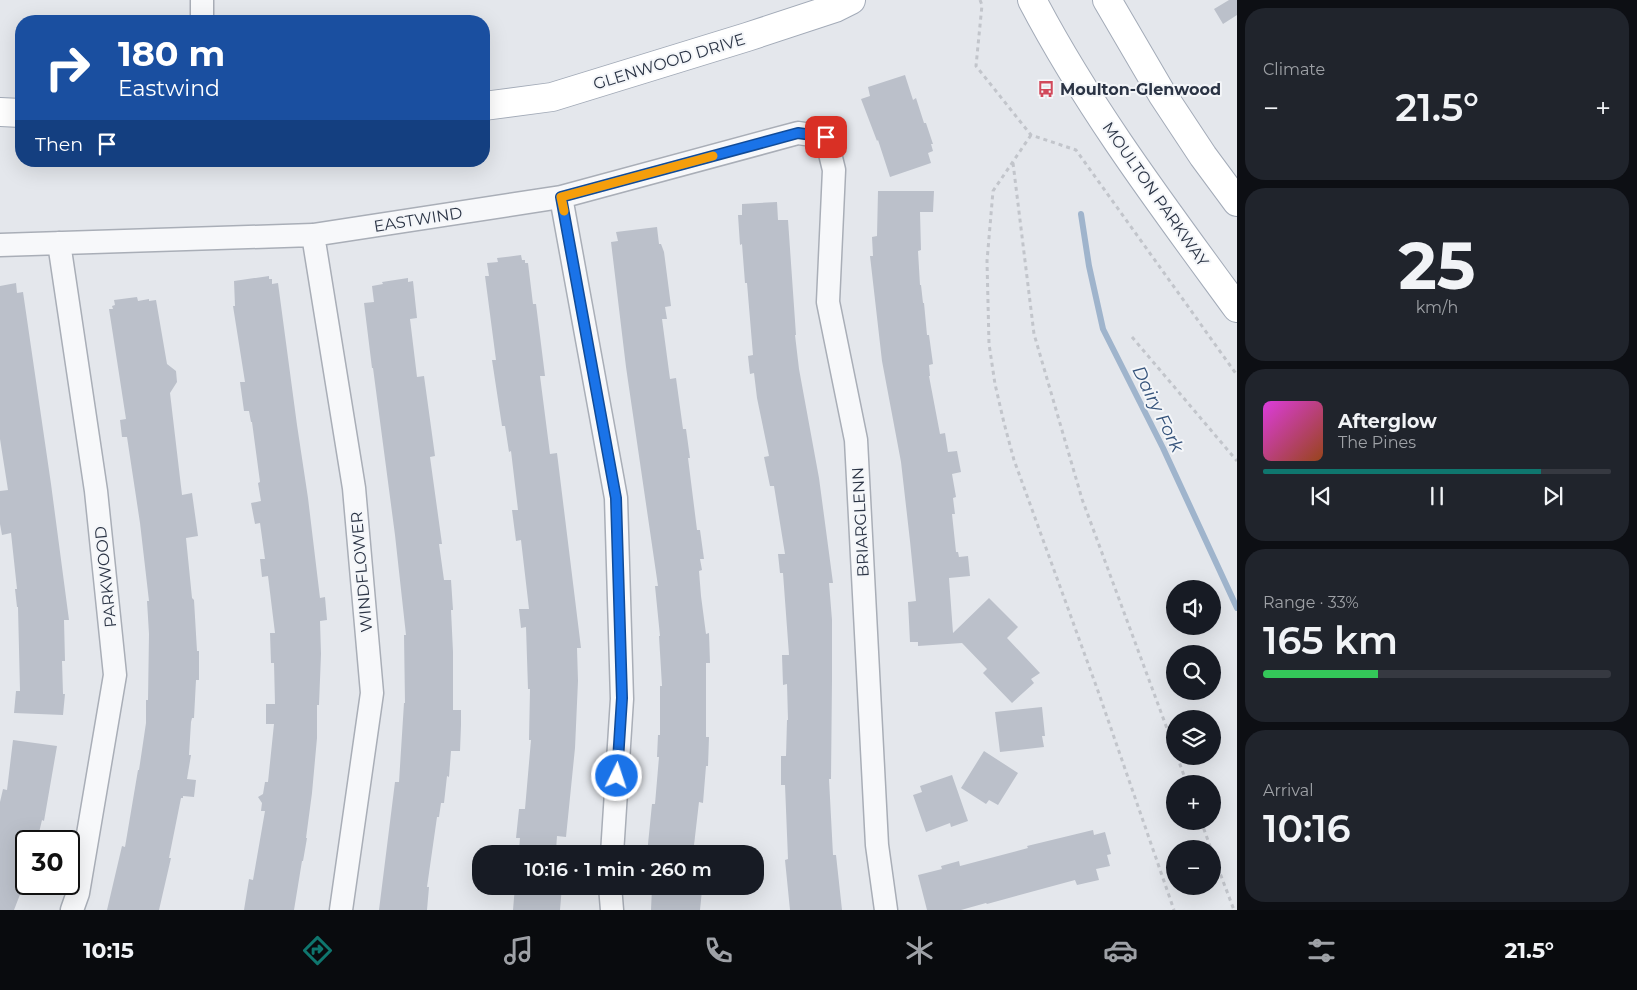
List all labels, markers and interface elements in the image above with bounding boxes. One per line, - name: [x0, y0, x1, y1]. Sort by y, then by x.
- street label: GLENWOOD DRIVE: [591, 29, 747, 94]
- text: 180 m: [118, 32, 225, 75]
- icon: right: [35, 35, 100, 100]
- text: Climate: [1263, 60, 1325, 79]
- text: Eastwind: [118, 75, 220, 102]
- bus stop icon: Moulton-Glenwood: [1036, 79, 1056, 99]
- place label: Moulton-Glenwood: [1060, 80, 1221, 99]
- text: 21.5°: [1395, 84, 1479, 131]
- text: −: [1263, 91, 1279, 125]
- text: +: [1595, 91, 1611, 125]
- pin: [805, 116, 847, 158]
- street label: MOULTON PARKWAY: [1099, 118, 1213, 271]
- icon: arrive: [812, 123, 840, 151]
- icon: arrive: [93, 130, 121, 158]
- text: Then: [35, 133, 83, 156]
- street label: EASTWIND: [372, 203, 464, 236]
- text: 25: [1398, 226, 1476, 305]
- text: km/h: [1416, 298, 1458, 317]
- water label: Dairy Fork: [1128, 362, 1189, 457]
- text: Afterglow: [1338, 410, 1437, 433]
- text: The Pines: [1338, 433, 1416, 452]
- street label: BRIARGLENN: [848, 467, 873, 577]
- icon: previous: [1307, 482, 1335, 510]
- icon: pause: [1423, 482, 1451, 510]
- icon: next: [1539, 482, 1567, 510]
- street label: WINDFLOWER: [347, 511, 376, 633]
- street label: PARKWOOD: [91, 525, 120, 629]
- map controls: [1166, 580, 1221, 895]
- button: sound: [1166, 580, 1221, 635]
- text: Range · 33%: [1263, 593, 1359, 612]
- text: 165 km: [1263, 617, 1398, 664]
- button: search: [1166, 645, 1221, 700]
- button: layers: [1166, 710, 1221, 765]
- position arrow: [590, 749, 642, 801]
- button: +: [1166, 775, 1221, 830]
- text: Arrival: [1263, 781, 1313, 800]
- text: 10:16: [1263, 805, 1351, 852]
- speed limit sign: 30: [15, 830, 80, 895]
- button: −: [1166, 840, 1221, 895]
- text: 10:16 · 1 min · 260 m: [524, 858, 712, 881]
- icon: directions: [300, 933, 335, 968]
- icon: music: [501, 933, 536, 968]
- icon: phone: [701, 933, 736, 968]
- icon: climate: [902, 933, 937, 968]
- icon: car: [1103, 933, 1138, 968]
- icon: filters: [1304, 933, 1339, 968]
- text: 10:15: [83, 937, 134, 964]
- text: 21.5°: [1505, 937, 1554, 964]

